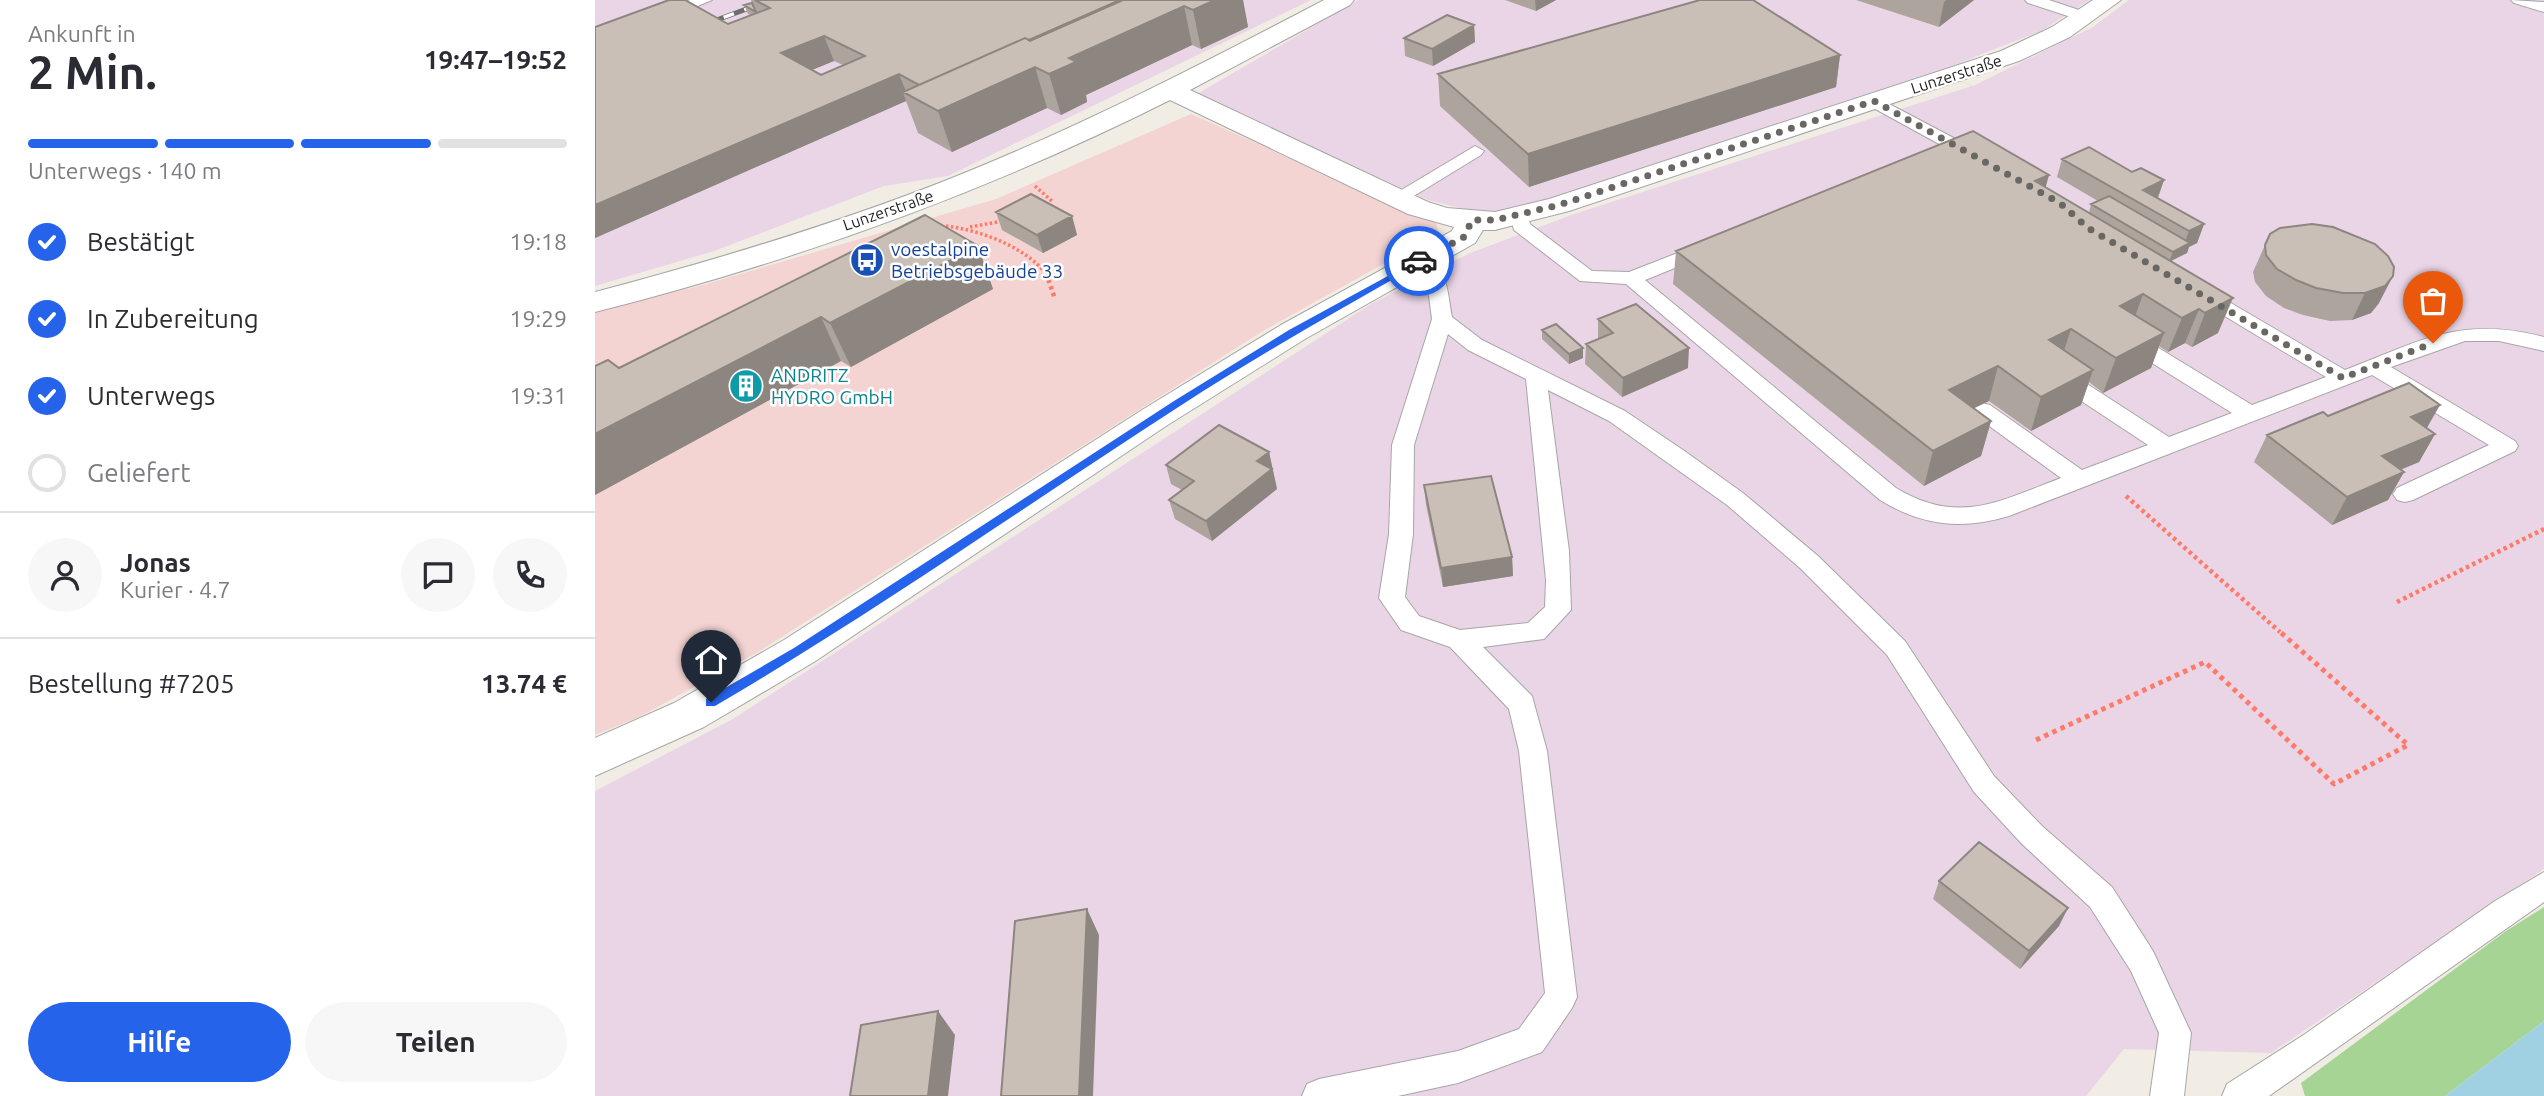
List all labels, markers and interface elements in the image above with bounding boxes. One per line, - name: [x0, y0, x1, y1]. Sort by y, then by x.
- text: Ankunft in: [28, 21, 136, 46]
- text: 19:47–19:52: [424, 45, 567, 74]
- text: 2 Min.: [28, 46, 157, 98]
- street label: Lunzerstraße: [1908, 51, 2004, 97]
- text: Unterwegs · 140 m: [28, 158, 222, 183]
- street label: Lunzerstraße: [840, 186, 936, 234]
- icon: check: [28, 223, 66, 261]
- courier: [1384, 226, 1454, 296]
- text: Bestätigt: [87, 227, 194, 256]
- text: 19:18: [509, 229, 567, 254]
- place label: voestalpine Betriebsgebäude 33: [891, 238, 1063, 282]
- bus stop icon: voestalpine Betriebsgebäude 33: [848, 241, 886, 279]
- icon: car: [1400, 242, 1438, 280]
- pin: [2403, 271, 2463, 343]
- icon: bag: [2414, 282, 2452, 320]
- icon: check: [28, 300, 66, 338]
- text: In Zubereitung: [87, 304, 259, 333]
- text: 19:29: [509, 306, 567, 331]
- place label: ANDRITZ HYDRO GmbH: [771, 364, 893, 408]
- building icon: ANDRITZ HYDRO GmbH: [727, 367, 765, 405]
- icon: check: [28, 377, 66, 415]
- text: Unterwegs: [87, 381, 215, 410]
- text: 19:31: [509, 383, 567, 408]
- text: Geliefert: [87, 458, 190, 487]
- button: person: [28, 538, 102, 612]
- button: chat: [401, 538, 475, 612]
- button: phone: [493, 538, 567, 612]
- text: Jonas: [120, 548, 191, 577]
- text: Kurier · 4.7: [120, 577, 231, 602]
- pin: [681, 630, 741, 702]
- icon: home: [692, 641, 730, 679]
- text: Bestellung #7205: [28, 669, 235, 698]
- text: 13.74 €: [481, 669, 567, 698]
- button: Hilfe: [28, 1002, 291, 1082]
- button: Teilen: [305, 1002, 567, 1082]

